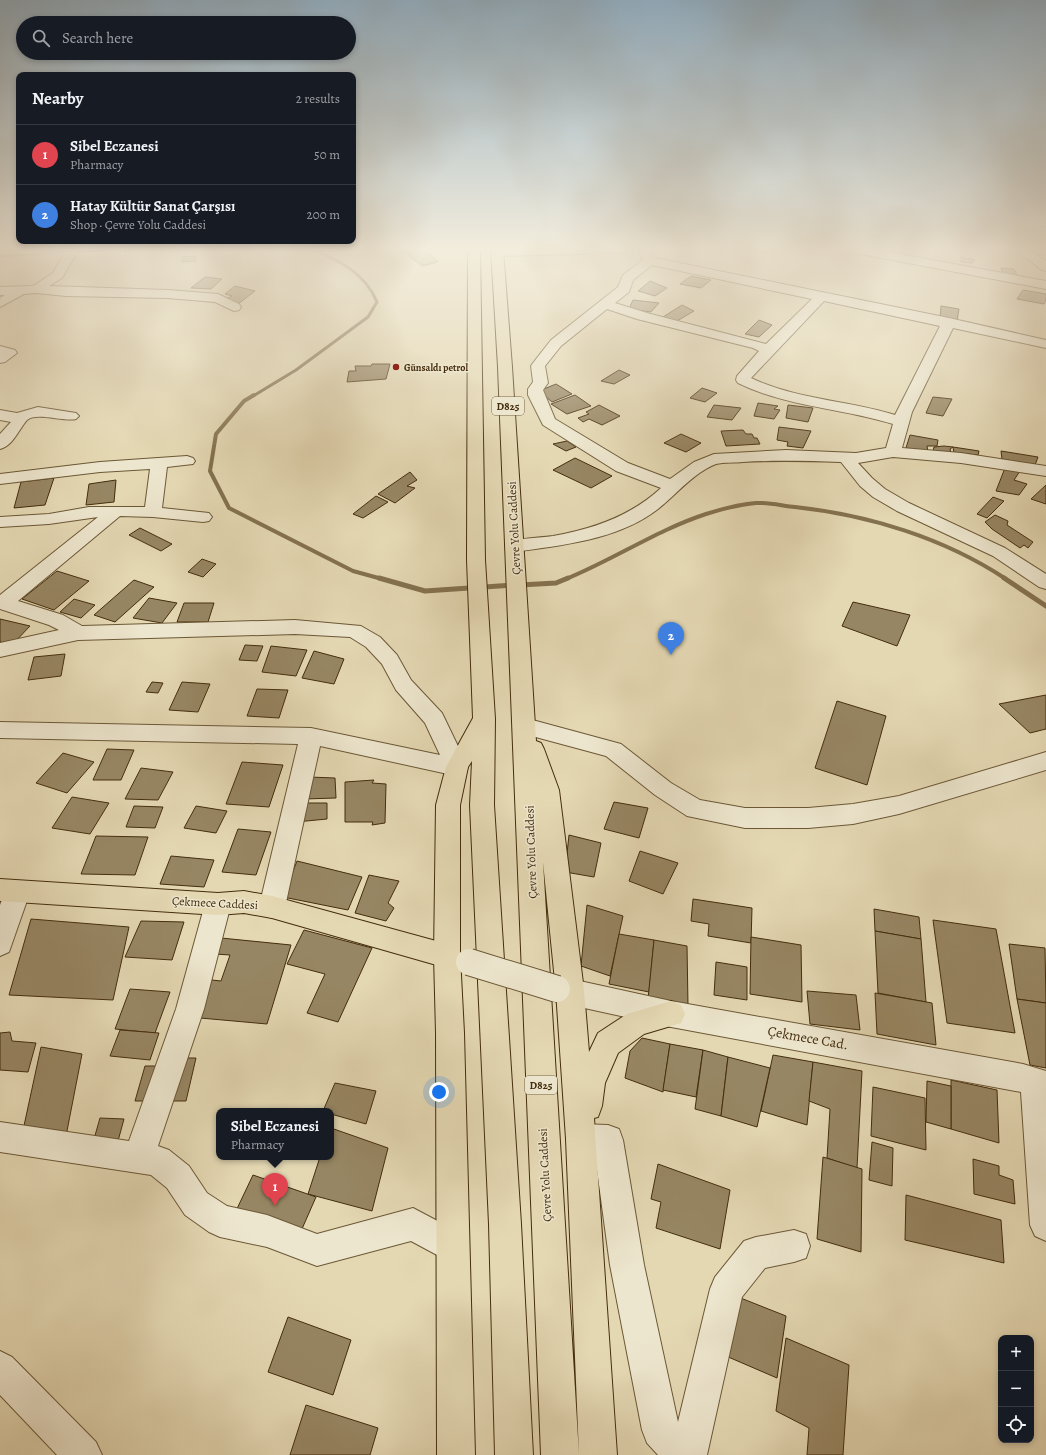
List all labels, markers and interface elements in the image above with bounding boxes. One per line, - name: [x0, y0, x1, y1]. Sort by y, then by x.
- search box: [16, 16, 356, 60]
- icon: search: [30, 27, 52, 49]
- text: Search here: [62, 28, 133, 48]
- text: Nearby: [32, 87, 83, 110]
- text: 2 results: [296, 90, 340, 107]
- text: Sibel Eczanesi: [70, 136, 159, 156]
- text: 1: [43, 146, 47, 163]
- text: 50 m: [314, 146, 340, 163]
- text: Pharmacy: [70, 156, 123, 173]
- text: Hatay Kültür Sanat Çarşısı: [70, 196, 235, 216]
- text: 2: [42, 206, 48, 223]
- text: 200 m: [307, 206, 340, 223]
- text: Shop · Çevre Yolu Caddesi: [70, 216, 206, 233]
- place label: Günsaldı petrol: [404, 361, 469, 374]
- marker: Günsaldı petrol: [391, 362, 401, 372]
- road number: D825: [492, 397, 524, 415]
- street label: Çevre Yolu Caddesi: [504, 481, 524, 575]
- pin: 2: [658, 622, 684, 655]
- street label: Çevre Yolu Caddesi: [521, 805, 541, 899]
- street label: Çekmece Caddesi: [172, 893, 258, 913]
- street label: Çekmece Cad.: [766, 1022, 850, 1054]
- road number: D825: [525, 1076, 557, 1094]
- your location: [429, 1082, 449, 1102]
- popup: [216, 1108, 334, 1160]
- text: Sibel Eczanesi: [231, 1116, 319, 1136]
- street label: Çevre Yolu Caddesi: [535, 1128, 555, 1222]
- text: Pharmacy: [231, 1136, 284, 1153]
- pin: 1: [262, 1173, 288, 1206]
- map controls: [998, 1335, 1034, 1443]
- button: +: [998, 1335, 1034, 1371]
- button: −: [998, 1371, 1034, 1407]
- button: locate: [998, 1407, 1034, 1443]

